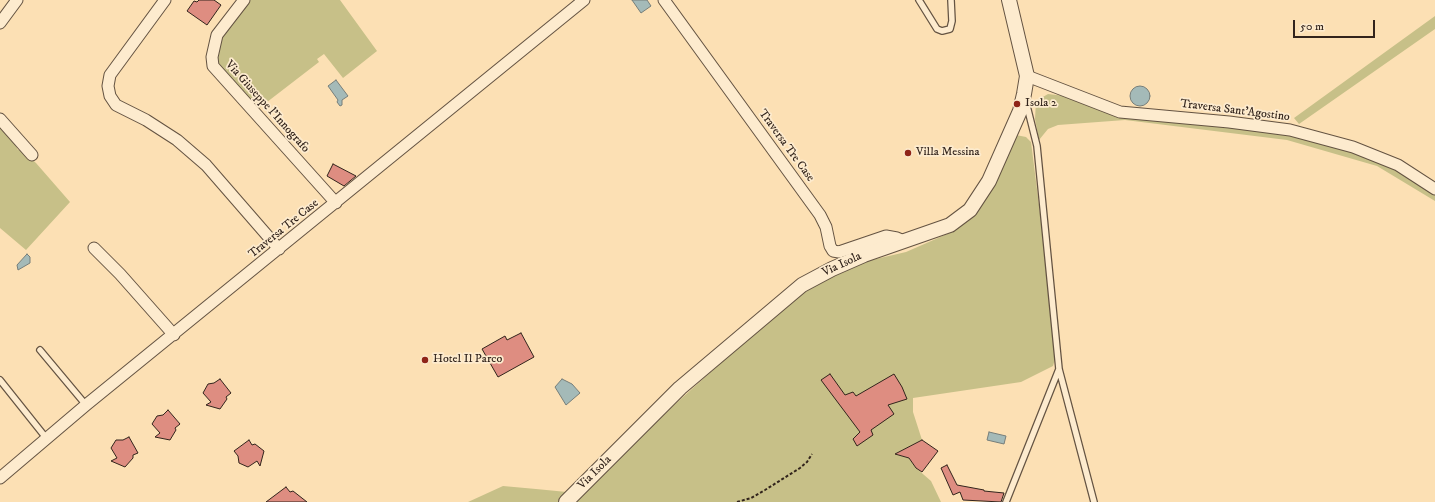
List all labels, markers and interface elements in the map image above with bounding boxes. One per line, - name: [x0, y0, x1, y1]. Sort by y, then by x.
- scale bar: [1295, 12, 1377, 38]
- text: 50 m: [1300, 19, 1324, 34]
- street label: Via Giuseppe l'Innografo: [222, 58, 312, 156]
- place label: Isola 2: [1025, 97, 1057, 111]
- street label: Traversa Sant'Agostino: [1179, 97, 1291, 125]
- marker: Isola 2: [1012, 99, 1022, 109]
- street label: Traversa Tre Case: [755, 107, 817, 185]
- place label: Villa Messina: [916, 146, 980, 160]
- marker: Villa Messina: [903, 148, 913, 158]
- street label: Traversa Tre Case: [246, 196, 322, 262]
- street label: Via Isola: [820, 250, 864, 280]
- place label: Hotel Il Parco: [433, 353, 502, 367]
- marker: Hotel Il Parco: [420, 355, 430, 365]
- street label: Via Isola: [575, 453, 615, 493]

